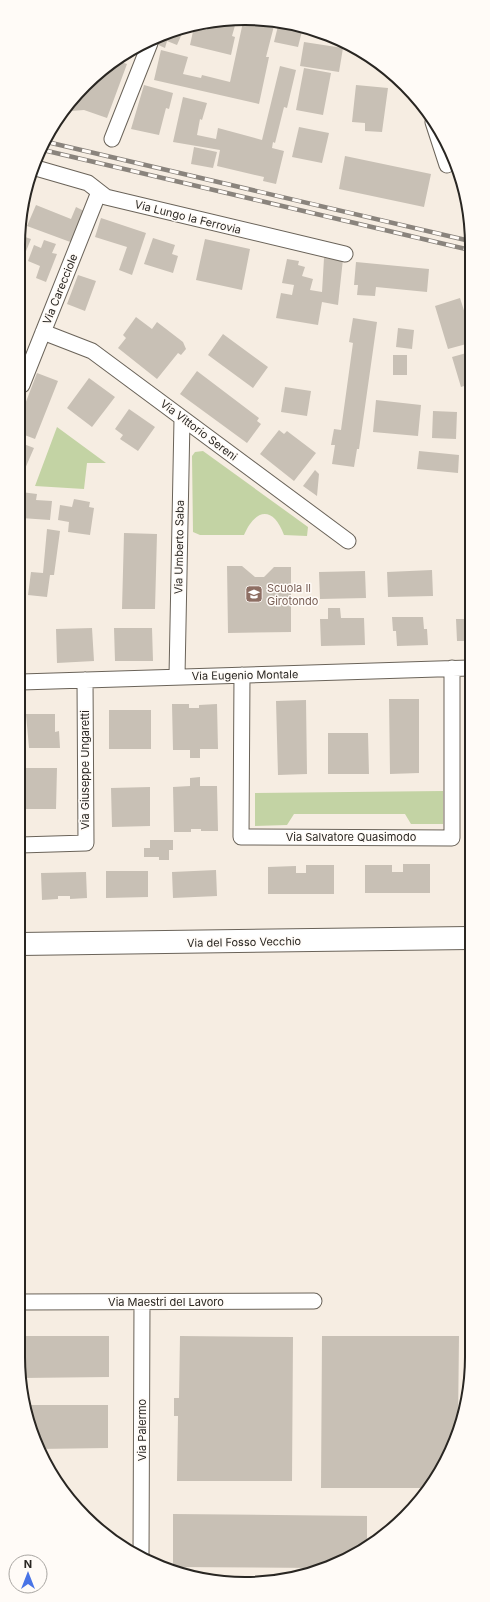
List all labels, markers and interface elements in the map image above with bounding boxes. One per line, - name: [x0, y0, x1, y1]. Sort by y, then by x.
- street label: Via Lungo la Ferrovia: [133, 197, 243, 237]
- street label: Via Carecciole: [39, 252, 81, 326]
- street label: Via Vittorio Sereni: [158, 396, 240, 464]
- street label: Via Umberto Saba: [171, 500, 187, 594]
- place label: Scuola Il Girotondo: [267, 581, 319, 608]
- school or university icon: Scuola Il Girotondo: [244, 584, 264, 604]
- street label: Via Eugenio Montale: [192, 667, 298, 683]
- street label: Via Giuseppe Ungaretti: [78, 710, 92, 830]
- street label: Via Salvatore Quasimodo: [286, 830, 417, 844]
- street label: Via del Fosso Vecchio: [187, 934, 302, 950]
- street label: Via Maestri del Lavoro: [108, 1295, 224, 1309]
- street label: Via Palermo: [135, 1398, 149, 1461]
- north arrow: [8, 1554, 48, 1594]
- text: N: [24, 1557, 32, 1571]

